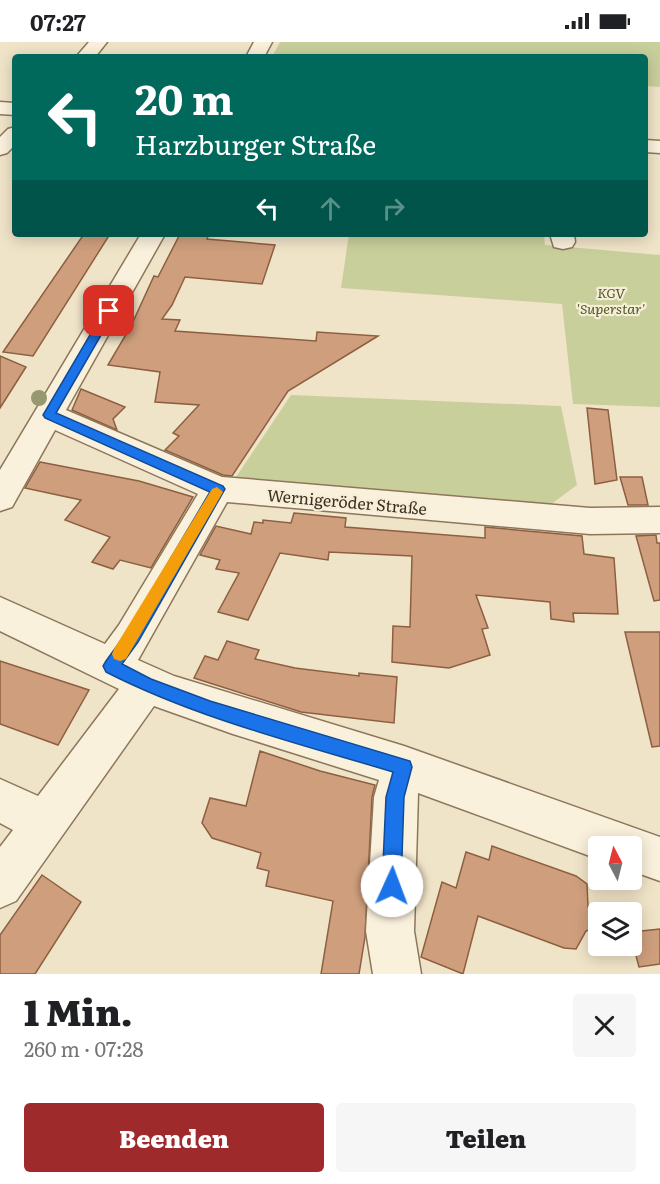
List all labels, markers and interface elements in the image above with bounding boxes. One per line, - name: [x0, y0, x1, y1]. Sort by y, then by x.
- text: 07:27: [30, 5, 86, 38]
- text: 20 m: [135, 66, 234, 128]
- icon: left: [36, 78, 114, 156]
- text: Harzburger Straße: [135, 123, 376, 163]
- icon: left: [251, 192, 284, 225]
- icon: ahead: [314, 192, 347, 225]
- icon: right: [377, 192, 410, 225]
- park label: KGV 'Superstar': [577, 282, 645, 318]
- pin: [83, 285, 134, 336]
- icon: arrive: [92, 294, 125, 327]
- street label: Wernigeröder Straße: [266, 482, 428, 520]
- north arrow: [588, 836, 642, 890]
- map controls: [588, 836, 642, 956]
- position arrow: [360, 854, 424, 918]
- button: layers: [588, 902, 642, 956]
- text: 1 Min.: [24, 984, 133, 1037]
- button: close: [573, 994, 636, 1057]
- text: 260 m · 07:28: [24, 1033, 143, 1063]
- button: Beenden: [24, 1103, 324, 1172]
- button: Teilen: [336, 1103, 636, 1172]

